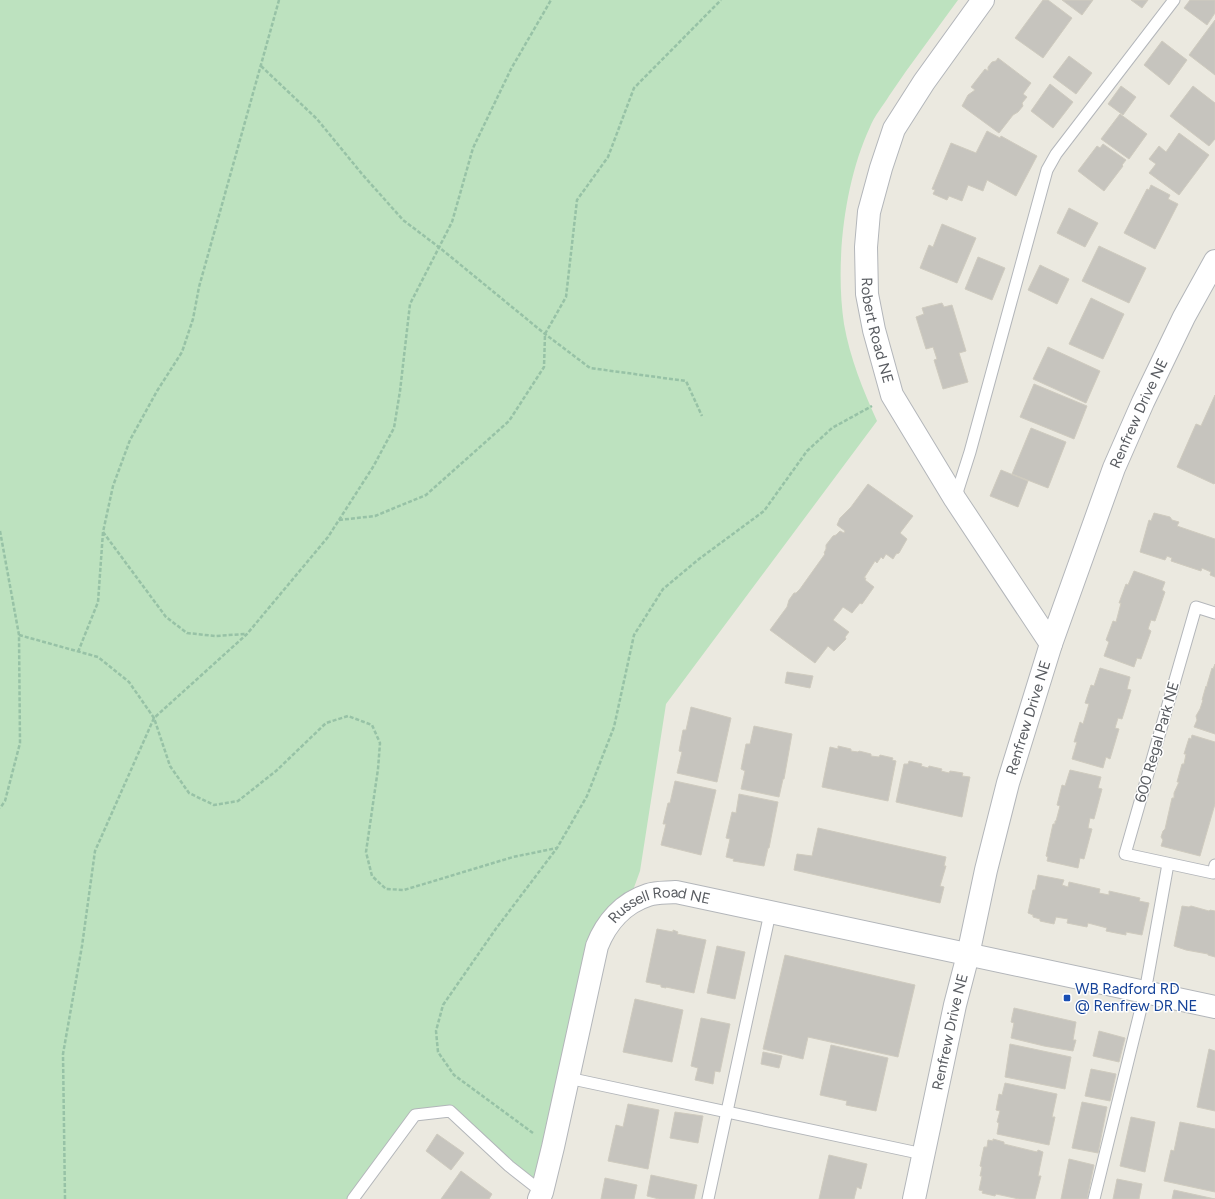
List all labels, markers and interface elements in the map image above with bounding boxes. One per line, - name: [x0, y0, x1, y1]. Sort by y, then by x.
- street label: Robert Road NE: [858, 277, 897, 385]
- street label: Renfrew Drive NE: [1106, 355, 1172, 471]
- street label: Renfrew Drive NE: [1002, 658, 1054, 777]
- street label: 600 Regal Park NE: [1131, 679, 1183, 805]
- street label: Russell Road NE: [604, 883, 712, 927]
- street label: Renfrew Drive NE: [928, 972, 972, 1092]
- place label: WB Radford RD @ Renfrew DR NE: [1075, 980, 1197, 1015]
- marker: WB Radford RD @ Renfrew DR NE: [1062, 993, 1072, 1003]

